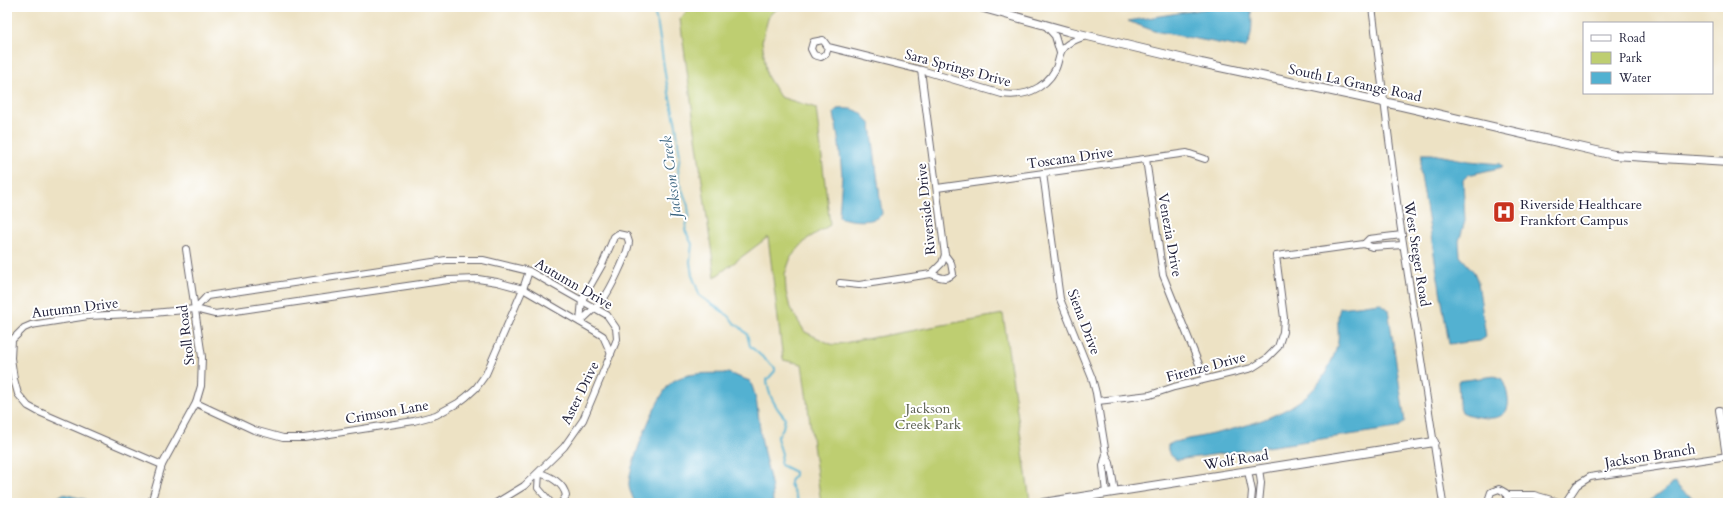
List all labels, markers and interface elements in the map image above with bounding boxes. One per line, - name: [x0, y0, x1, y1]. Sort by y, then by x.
- legend: [1583, 22, 1713, 94]
- text: Road: [1619, 30, 1646, 46]
- street label: Sara Springs Drive: [903, 45, 1013, 91]
- text: Park: [1619, 50, 1643, 66]
- street label: South La Grange Road: [1287, 60, 1424, 106]
- text: Water: [1618, 70, 1652, 86]
- water label: Jackson Creek: [656, 134, 686, 223]
- street label: Toscana Drive: [1026, 143, 1114, 173]
- street label: Riverside Drive: [912, 162, 940, 256]
- street label: Venezia Drive: [1153, 192, 1187, 278]
- place label: Riverside Healthcare Frankfort Campus: [1520, 195, 1642, 230]
- street label: West Steger Road: [1399, 199, 1435, 309]
- hospital icon: Riverside Healthcare Frankfort Campus: [1491, 199, 1517, 225]
- street label: Autumn Drive: [532, 254, 616, 314]
- street label: Siena Drive: [1063, 286, 1105, 358]
- street label: Autumn Drive: [31, 293, 119, 323]
- street label: Stoll Road: [173, 303, 199, 366]
- street label: Firenze Drive: [1164, 347, 1248, 387]
- street label: Aster Drive: [557, 358, 603, 428]
- street label: Crimson Lane: [344, 395, 430, 429]
- park label: Jackson Creek Park: [895, 399, 962, 434]
- street label: Jackson Branch: [1601, 439, 1697, 473]
- street label: Wolf Road: [1201, 445, 1270, 475]

